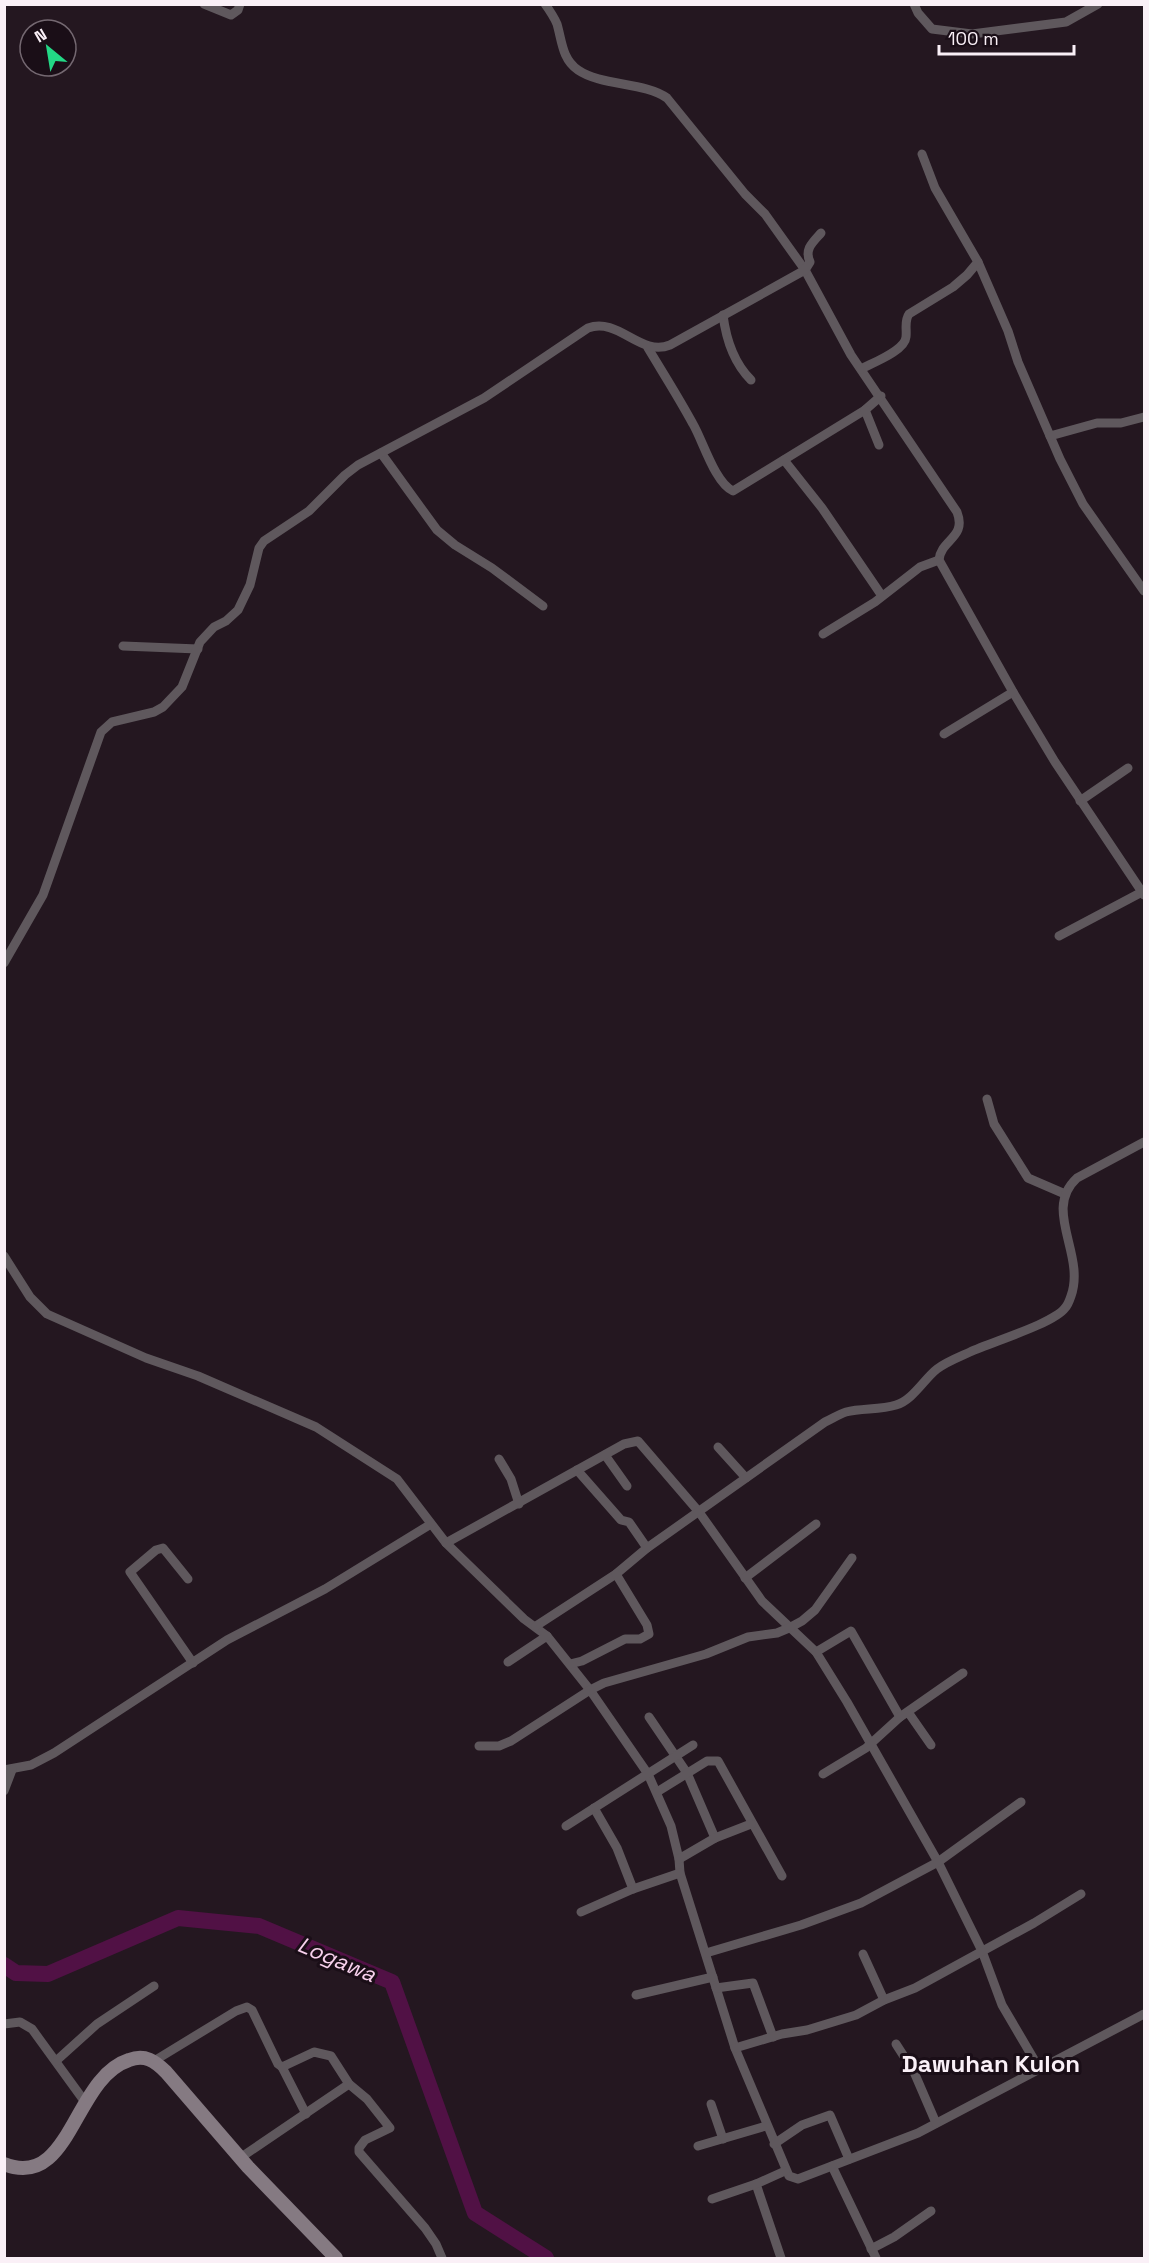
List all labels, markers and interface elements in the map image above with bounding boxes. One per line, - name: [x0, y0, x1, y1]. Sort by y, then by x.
- north arrow: [18, 18, 78, 78]
- scale bar: [939, 18, 1074, 56]
- text: N: [31, 24, 51, 47]
- text: 100 m: [948, 27, 999, 50]
- water label: Logawa: [294, 1930, 381, 1988]
- district label: Dawuhan Kulon: [902, 2048, 1080, 2079]

